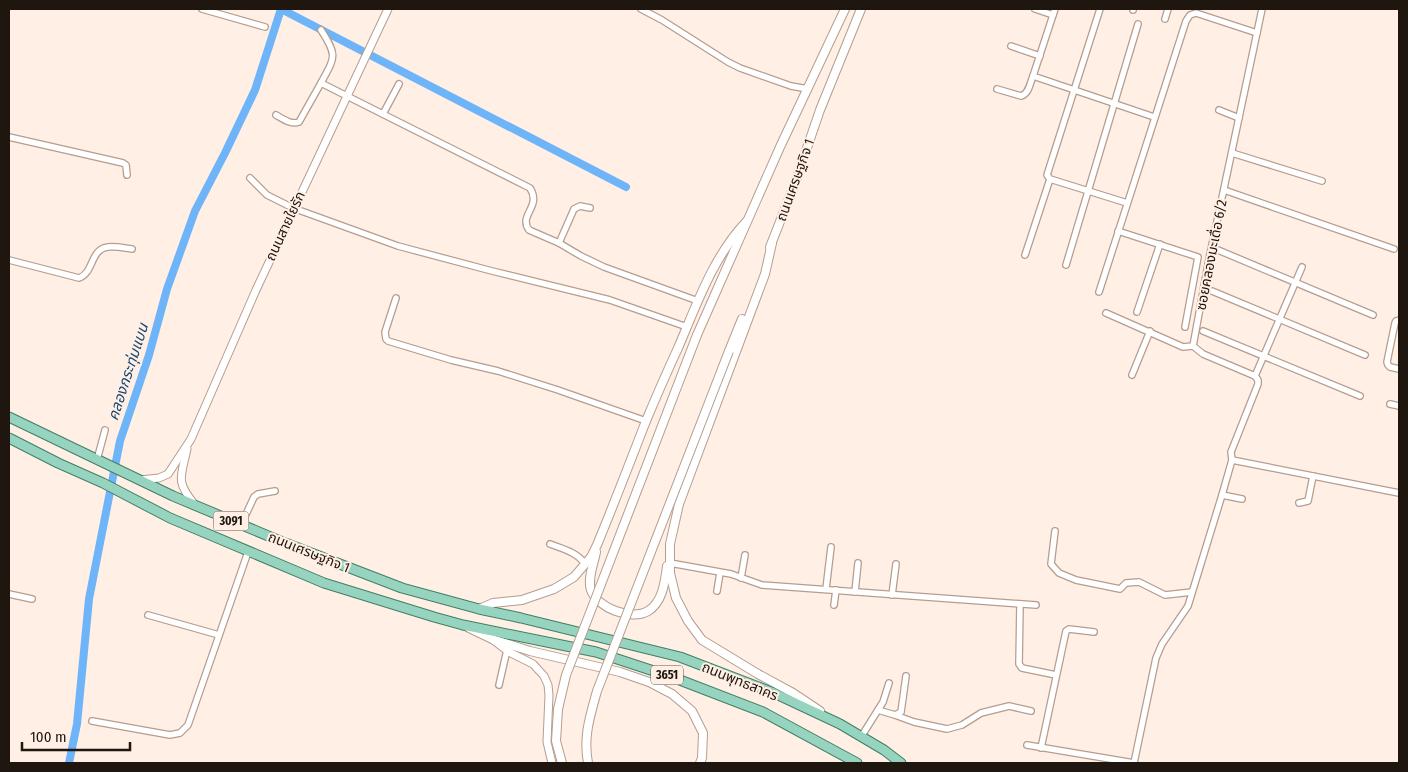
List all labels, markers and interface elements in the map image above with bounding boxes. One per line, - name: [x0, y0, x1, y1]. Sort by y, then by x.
- street label: ถนนเศรษฐกิจ 1: [773, 137, 818, 224]
- street label: ถนนสายใยรัก: [262, 189, 309, 264]
- street label: ซอยคลองมะเดื่อ 6/2: [1190, 198, 1231, 312]
- water label: คลองกระทุ่มแบน: [104, 321, 152, 423]
- road number: 3091: [214, 512, 248, 530]
- street label: ถนนเศรษฐกิจ 1: [266, 528, 352, 577]
- street label: ถนนพุทธสาคร: [699, 658, 781, 704]
- road number: 3651: [651, 666, 683, 684]
- scale bar: [22, 720, 130, 752]
- text: 100 m: [30, 728, 67, 746]

